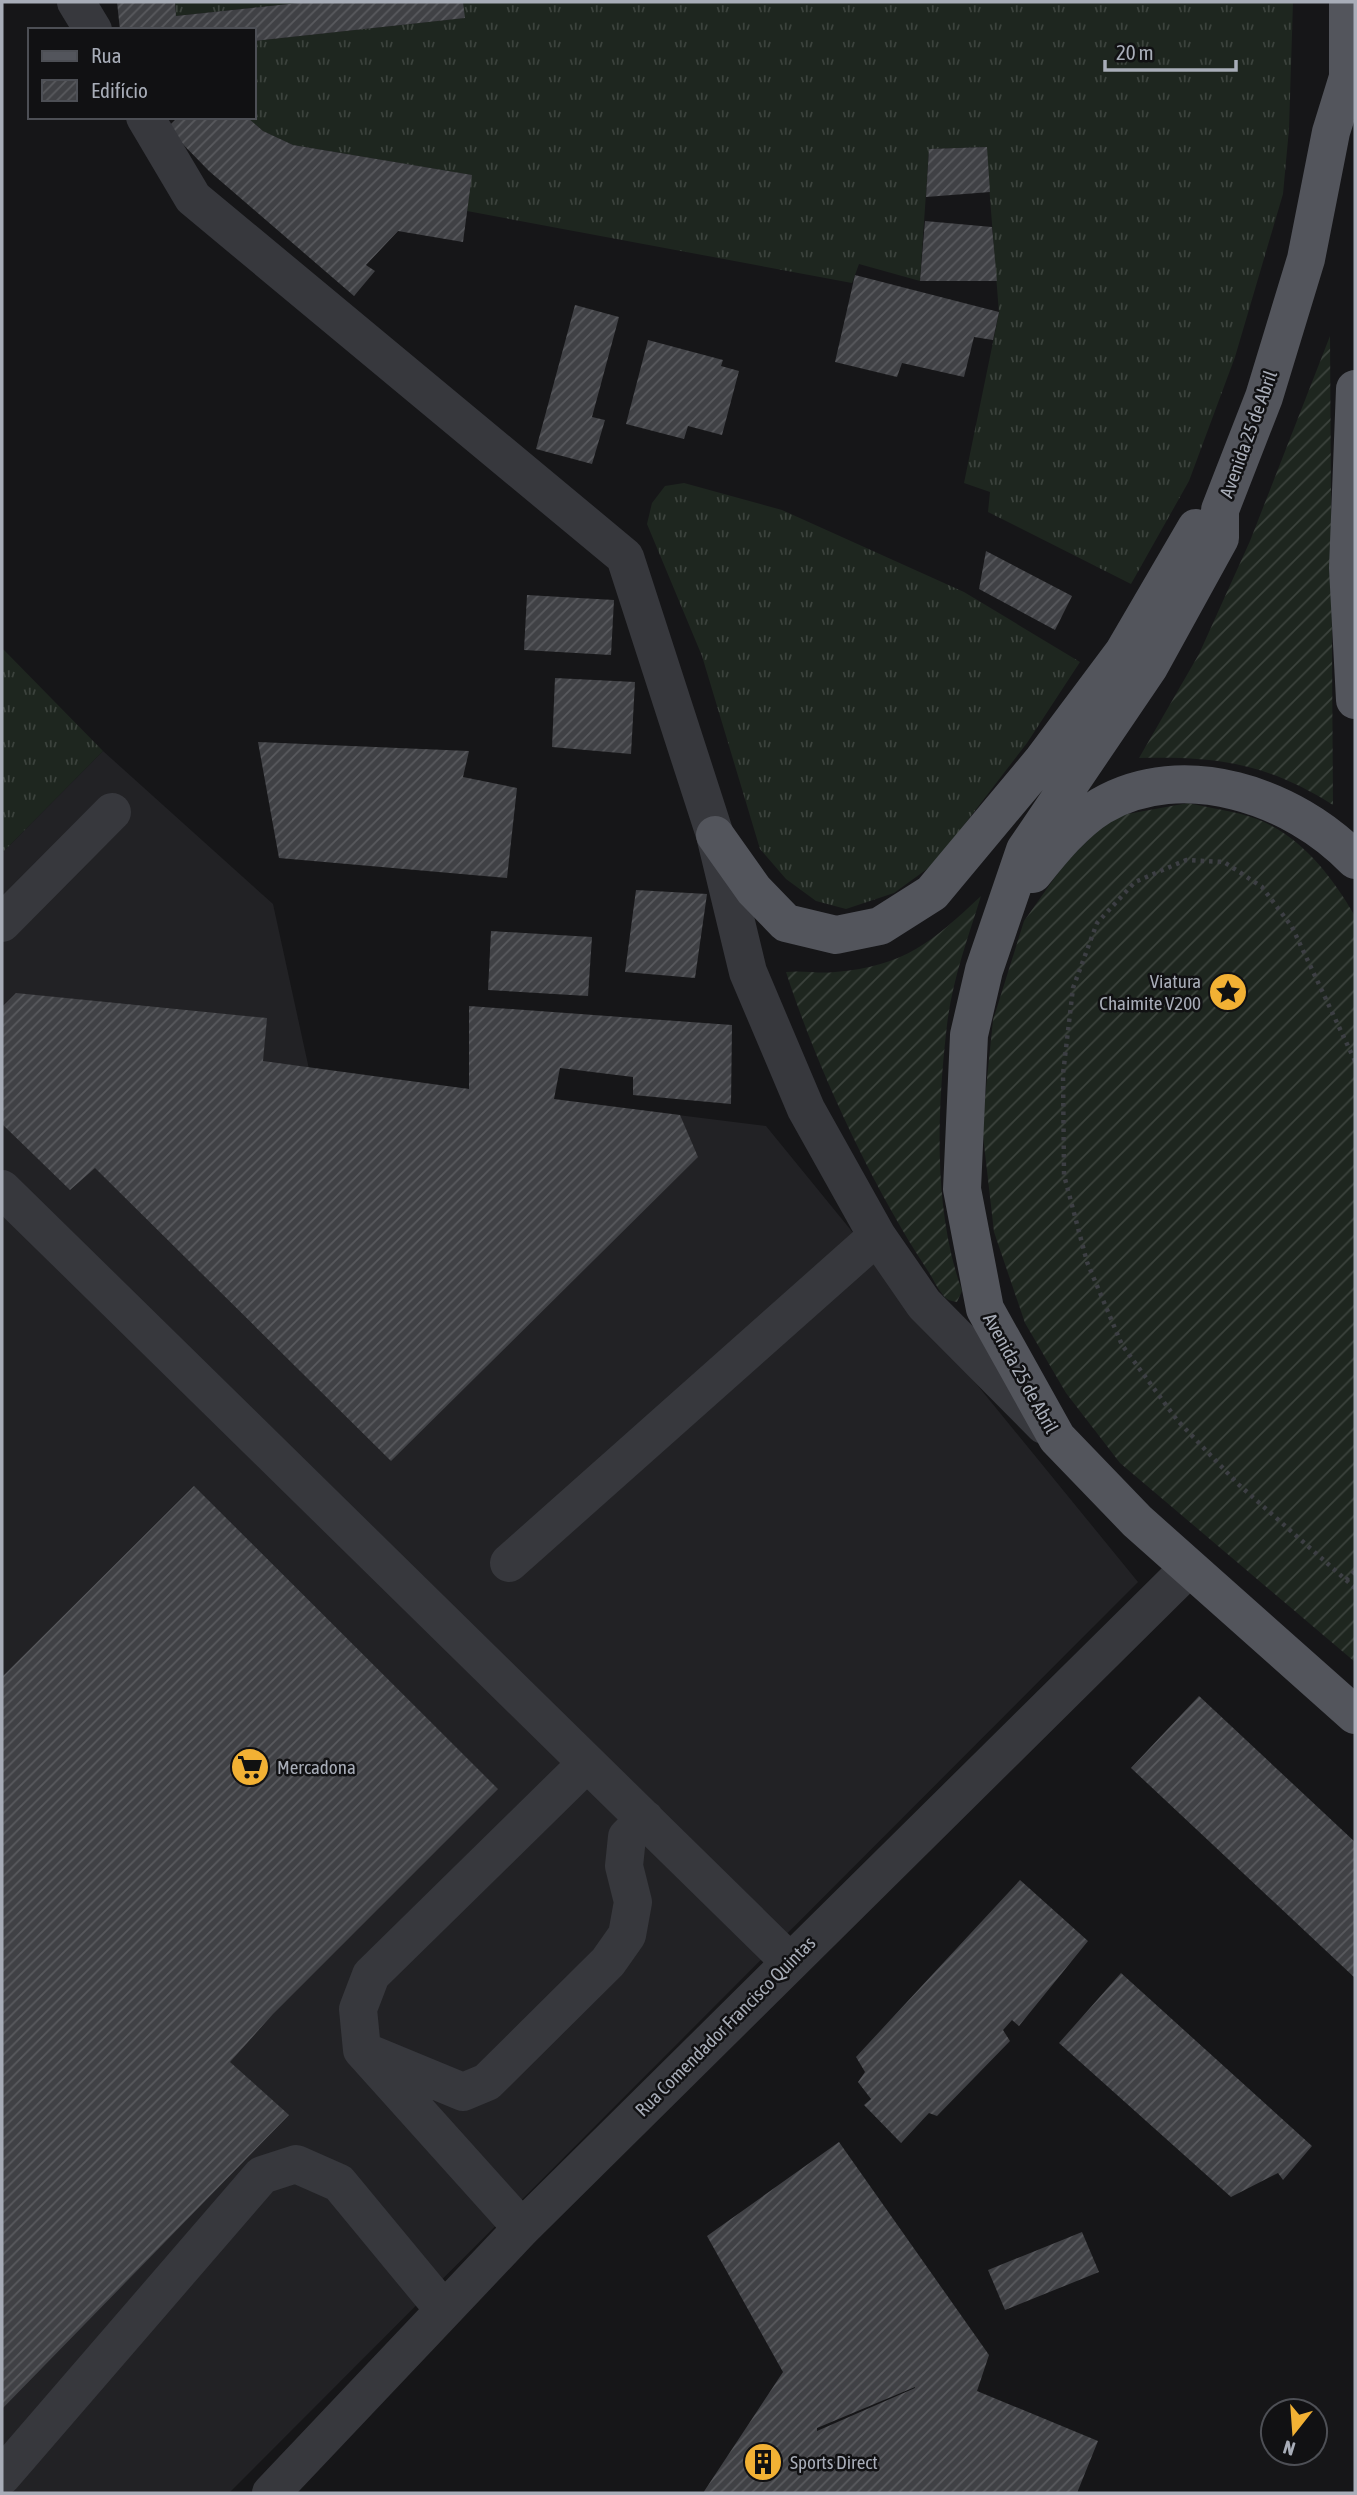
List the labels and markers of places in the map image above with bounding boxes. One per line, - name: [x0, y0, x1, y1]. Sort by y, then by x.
- place label: Viatura Chaimite V200: [1099, 970, 1201, 1014]
- place icon: Viatura Chaimite V200: [1207, 971, 1249, 1013]
- supermarket icon: Mercadona: [229, 1746, 271, 1788]
- place label: Mercadona: [277, 1756, 356, 1778]
- building icon: Sports Direct: [742, 2441, 784, 2483]
- place label: Sports Direct: [790, 2451, 878, 2473]

